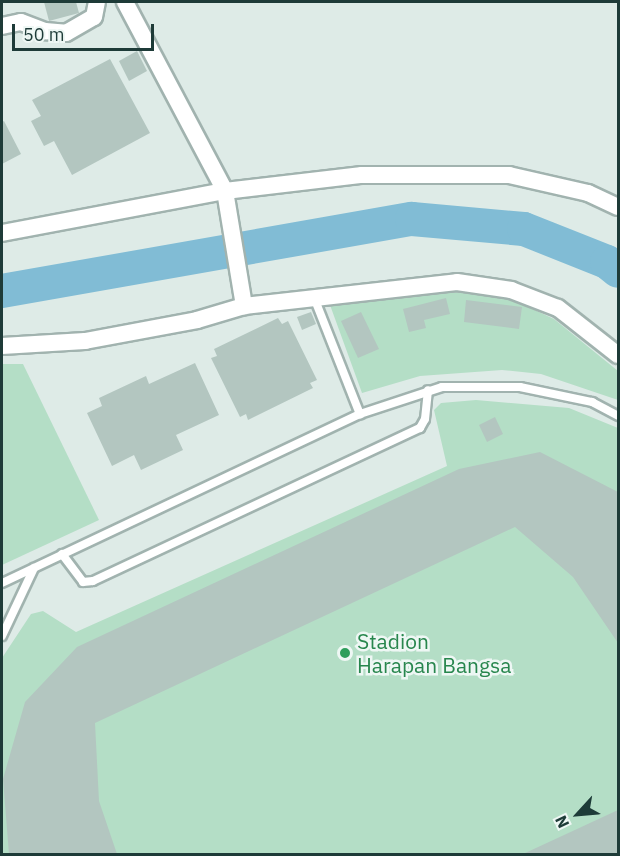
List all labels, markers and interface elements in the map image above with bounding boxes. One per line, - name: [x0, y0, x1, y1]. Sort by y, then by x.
- scale bar: [15, 12, 158, 50]
- text: 50 m: [23, 23, 65, 46]
- place label: Stadion Harapan Bangsa: [357, 628, 512, 678]
- marker: Stadion Harapan Bangsa: [338, 646, 352, 660]
- north arrow: [548, 784, 608, 844]
- text: N: [550, 812, 573, 831]

